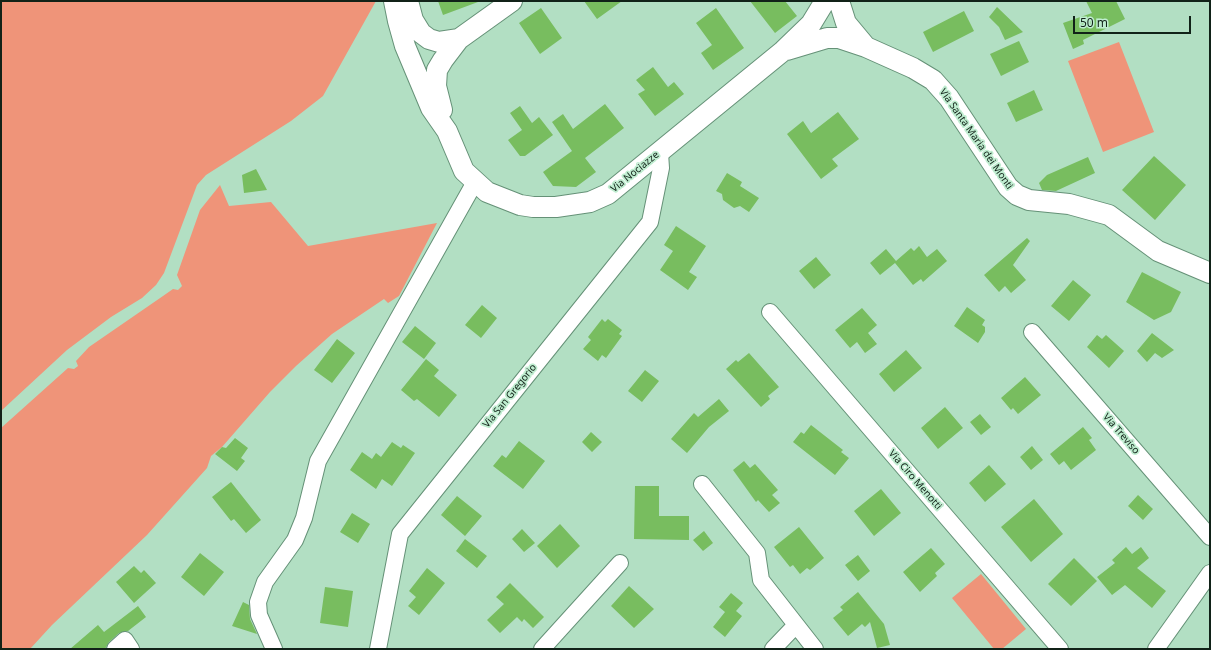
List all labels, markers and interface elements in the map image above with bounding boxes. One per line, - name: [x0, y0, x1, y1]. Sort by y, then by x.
- scale bar: [1075, 8, 1193, 34]
- text: 50 m: [1080, 14, 1108, 31]
- street label: Via Santa Maria dei Monti: [937, 86, 1015, 192]
- street label: Via Nociazze: [609, 149, 661, 195]
- street label: Via San Gregorio: [481, 362, 539, 430]
- street label: Via Treviso: [1100, 411, 1142, 457]
- street label: Via Ciro Menotti: [886, 448, 944, 512]

